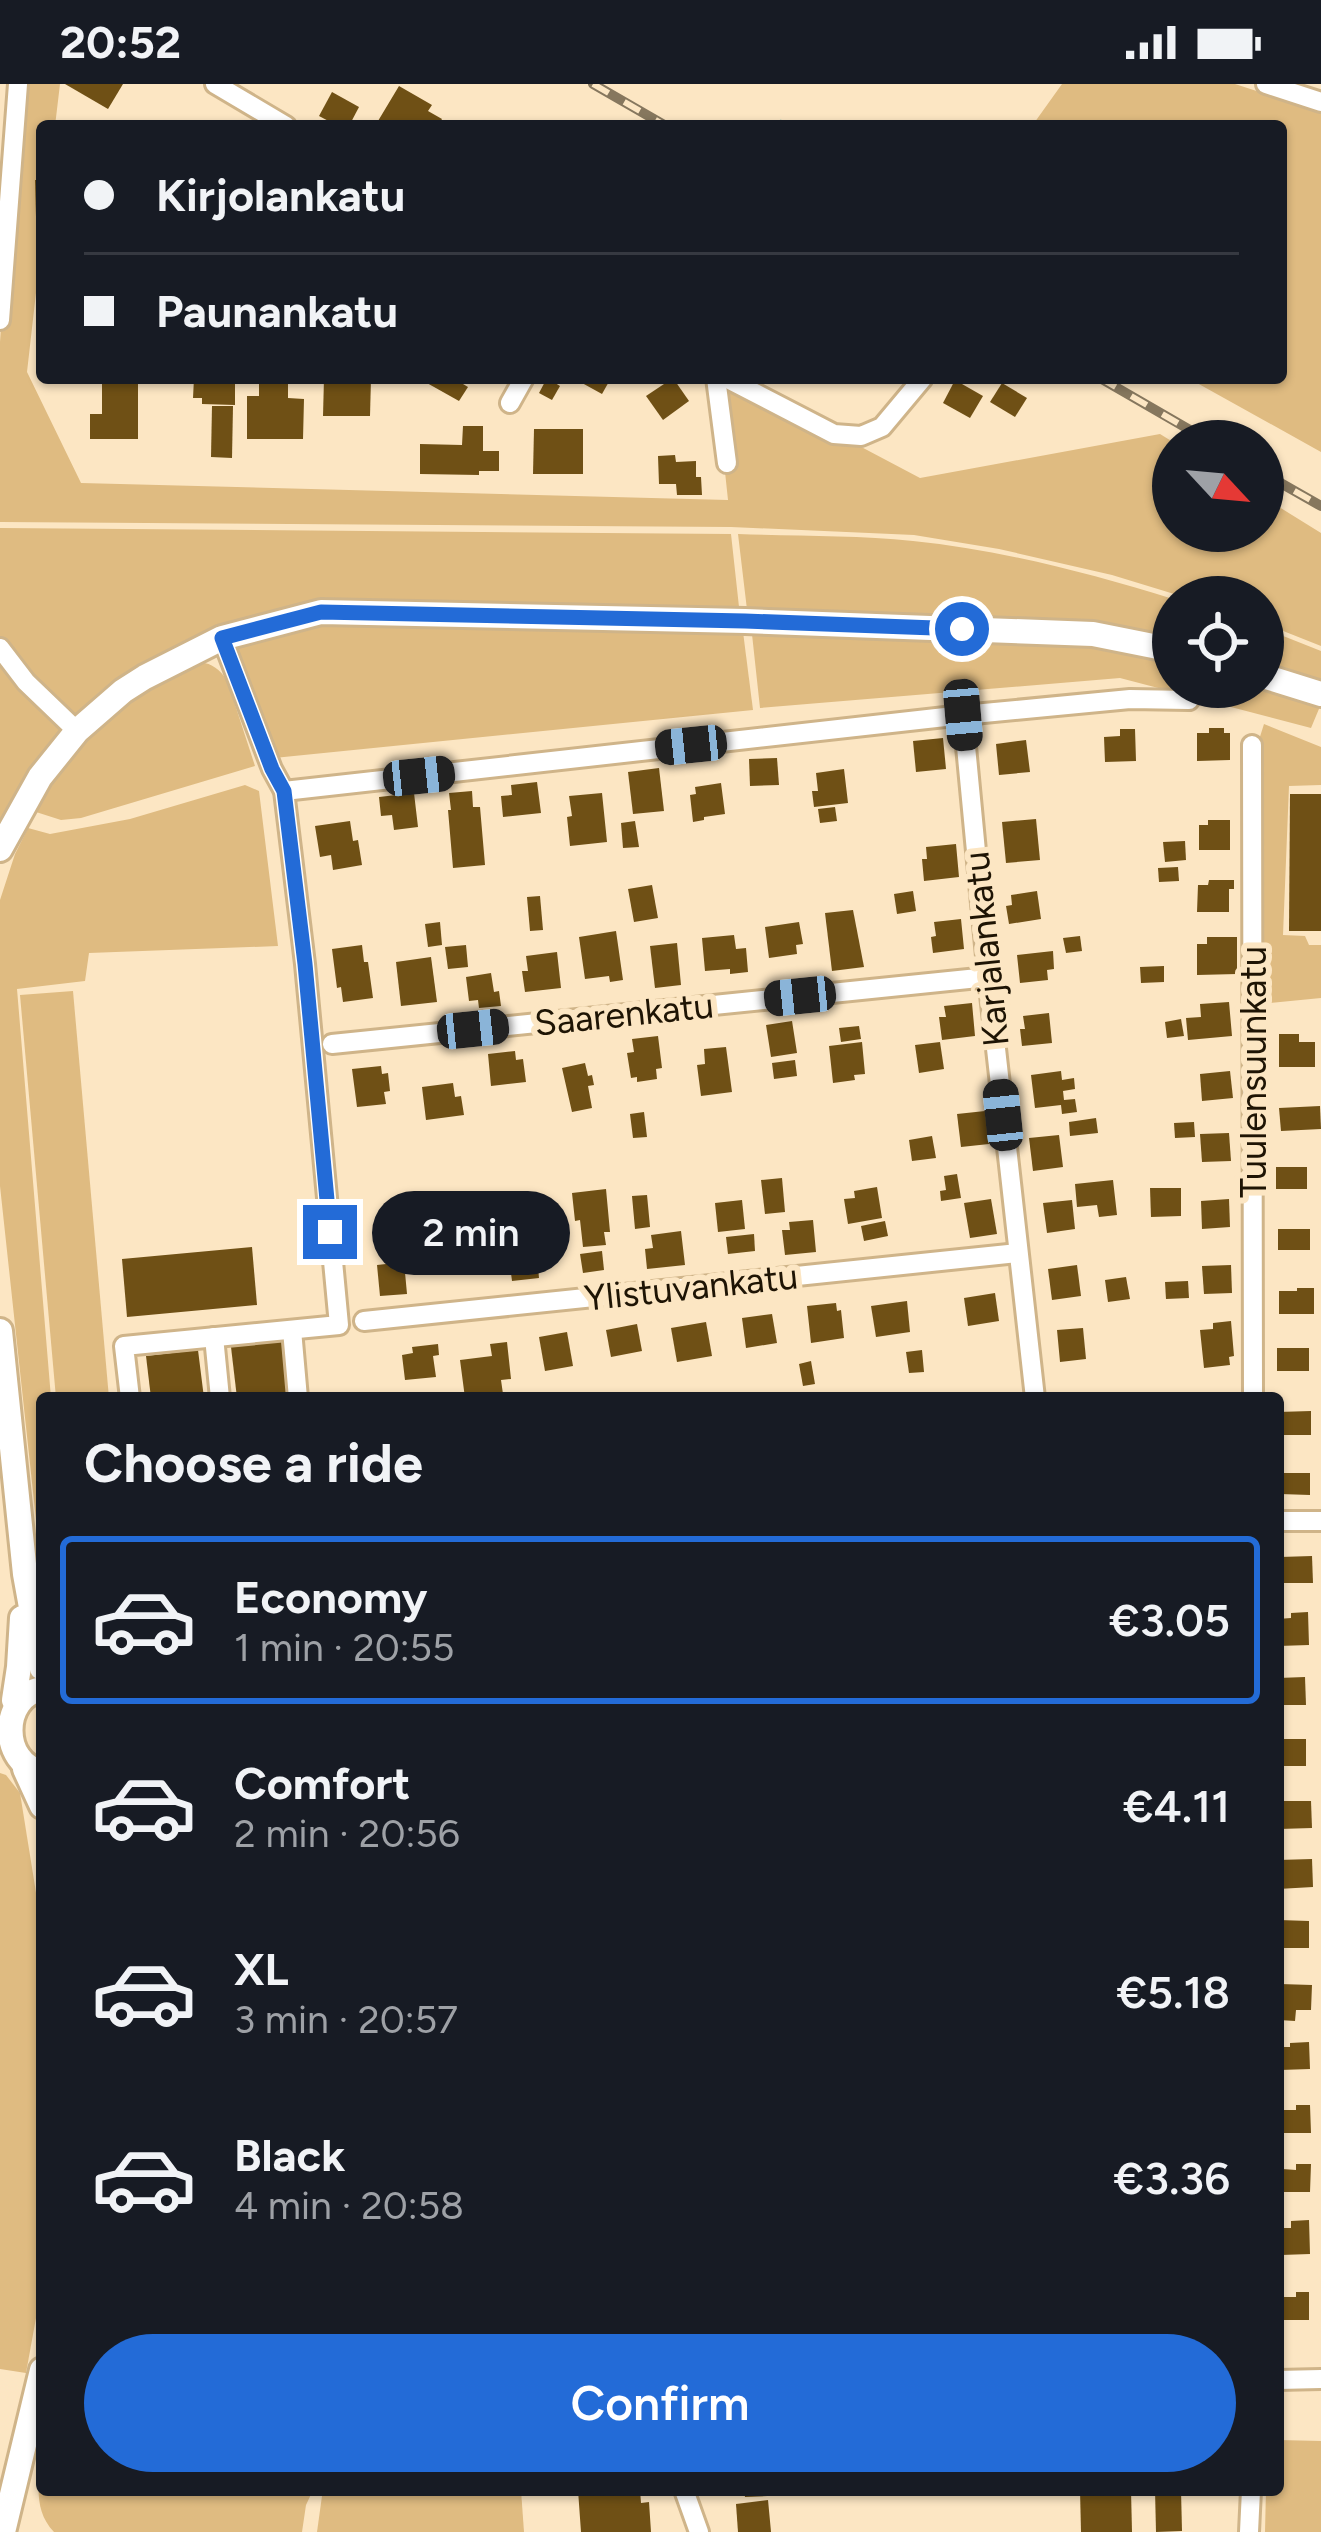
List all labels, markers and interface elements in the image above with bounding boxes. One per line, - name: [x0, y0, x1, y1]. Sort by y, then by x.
- text: 20:52: [60, 15, 181, 69]
- text: Kirjolankatu: [156, 168, 405, 222]
- text: Paunankatu: [156, 284, 398, 338]
- north arrow: [1152, 420, 1284, 552]
- map controls: [1152, 420, 1284, 708]
- button: locate: [1152, 576, 1284, 708]
- route start: [935, 602, 989, 656]
- car: [942, 678, 984, 752]
- car: [653, 723, 729, 767]
- car: [381, 754, 457, 798]
- street label: Karjalankatu: [954, 849, 1018, 1049]
- street label: Tuulensuunkatu: [1232, 946, 1275, 1198]
- car: [762, 974, 838, 1018]
- street label: Saarenkatu: [532, 983, 716, 1045]
- car: [435, 1007, 511, 1051]
- car: [981, 1077, 1025, 1153]
- callout: 2 min: [372, 1190, 570, 1274]
- route end: [303, 1205, 357, 1259]
- text: 2 min: [422, 1209, 520, 1256]
- street label: Ylistuvankatu: [582, 1254, 800, 1320]
- text: Choose a ride: [84, 1431, 423, 1496]
- icon: car: [90, 1566, 198, 1674]
- text: Economy: [234, 1570, 427, 1624]
- text: €3.05: [1109, 1593, 1230, 1647]
- text: 1 min · 20:55: [234, 1624, 454, 1671]
- icon: car: [90, 1752, 198, 1860]
- text: Comfort: [234, 1756, 410, 1810]
- text: €4.11: [1123, 1779, 1230, 1833]
- text: 2 min · 20:56: [234, 1810, 460, 1857]
- icon: car: [90, 1938, 198, 2046]
- text: XL: [234, 1942, 289, 1996]
- text: €5.18: [1116, 1965, 1230, 2019]
- text: 3 min · 20:57: [234, 1996, 458, 2043]
- icon: car: [90, 2124, 198, 2232]
- text: Black: [234, 2128, 345, 2182]
- text: €3.36: [1113, 2151, 1230, 2205]
- text: 4 min · 20:58: [234, 2182, 464, 2229]
- button: Confirm: [84, 2334, 1236, 2472]

